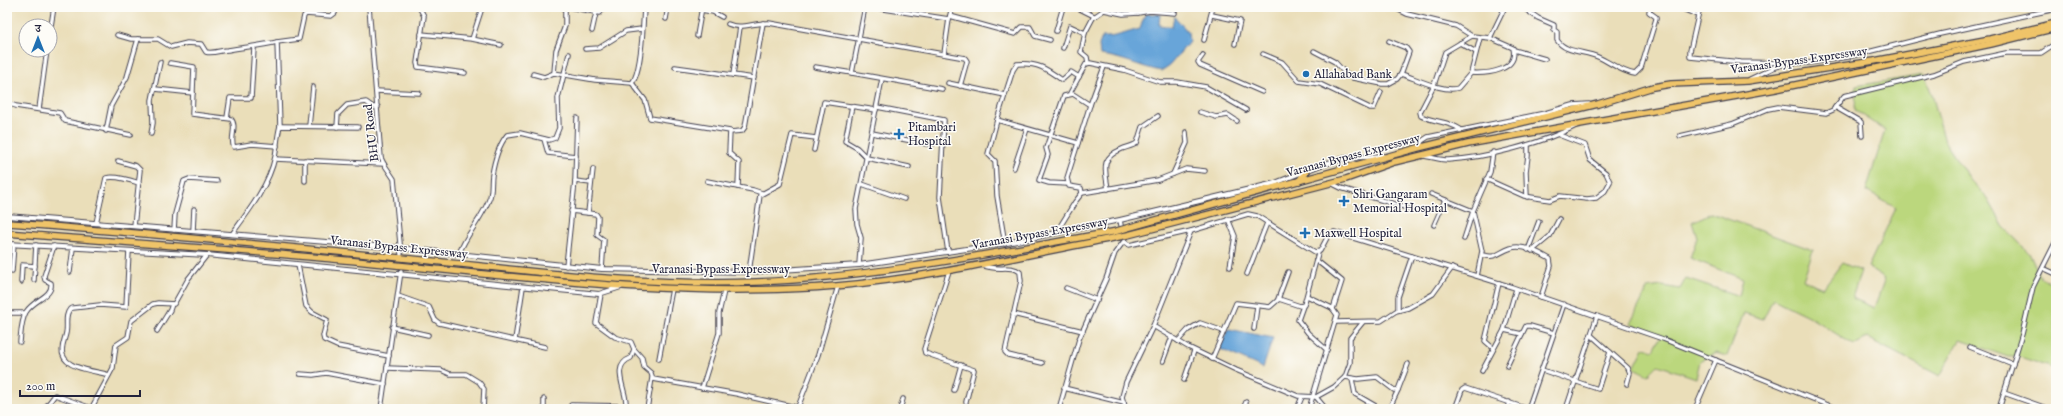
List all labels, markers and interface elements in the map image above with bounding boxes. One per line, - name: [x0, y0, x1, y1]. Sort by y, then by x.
- north arrow: [18, 18, 58, 58]
- text: उ: [34, 22, 42, 36]
- street label: Varanasi Bypass Expressway: [1729, 43, 1869, 79]
- place label: Allahabad Bank: [1313, 67, 1393, 82]
- marker: Allahabad Bank: [1301, 69, 1311, 79]
- street label: BHU Road: [360, 103, 382, 163]
- place label: Pitambari Hospital: [908, 120, 956, 150]
- marker: Pitambari Hospital: [893, 128, 905, 140]
- street label: Varanasi Bypass Expressway: [1284, 130, 1422, 182]
- place label: Shri Gangaram Memorial Hospital: [1353, 187, 1448, 217]
- marker: Shri Gangaram Memorial Hospital: [1338, 195, 1350, 207]
- street label: Varanasi Bypass Expressway: [970, 214, 1110, 254]
- place label: Maxwell Hospital: [1314, 226, 1403, 242]
- marker: Maxwell Hospital: [1299, 227, 1311, 239]
- street label: Varanasi Bypass Expressway: [328, 233, 468, 263]
- street label: Varanasi Bypass Expressway: [651, 262, 790, 278]
- scale bar: [20, 372, 140, 398]
- text: 200 m: [26, 379, 55, 394]

